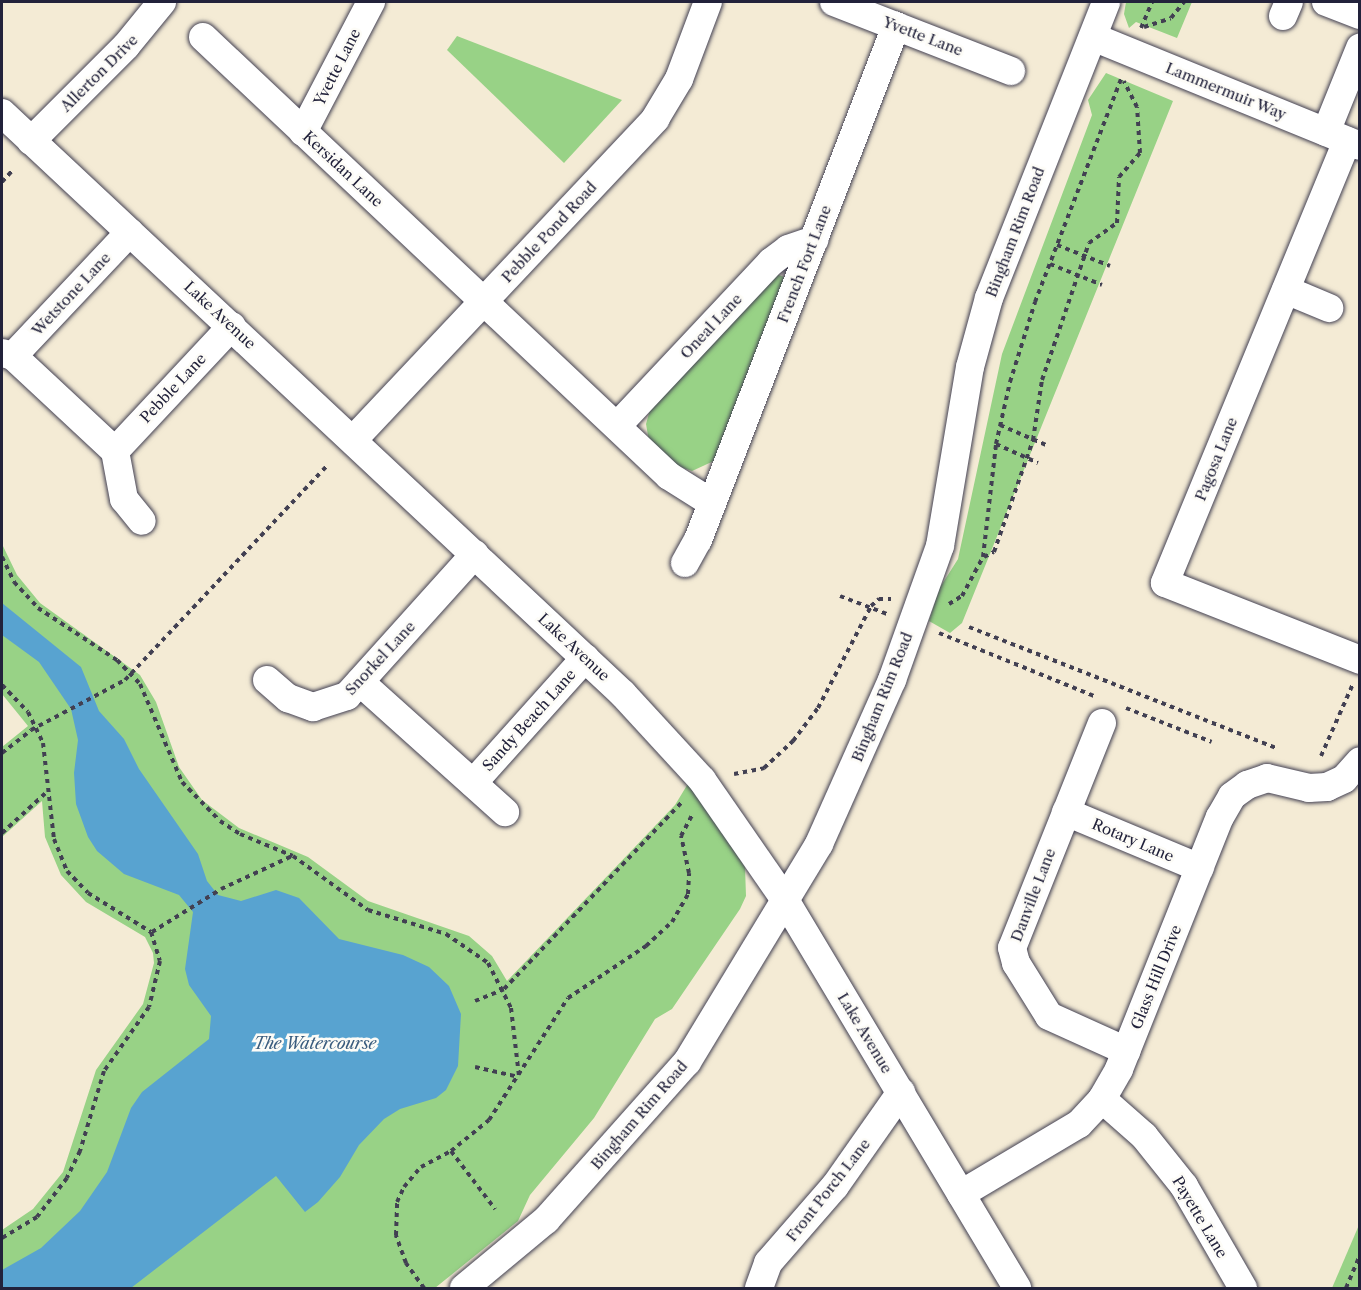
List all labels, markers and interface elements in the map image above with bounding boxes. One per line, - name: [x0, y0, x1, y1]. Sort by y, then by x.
- street label: Yvette Lane: [880, 13, 966, 59]
- street label: Yvette Lane: [310, 25, 364, 109]
- street label: Allerton Drive: [57, 31, 141, 115]
- street label: Lammermuir Way: [1163, 58, 1289, 124]
- street label: Kersidan Lane: [299, 127, 387, 211]
- street label: Bingham Rim Road: [982, 164, 1048, 300]
- street label: Pebble Pond Road: [498, 178, 600, 286]
- street label: French Fort Lane: [773, 203, 835, 325]
- street label: Wetstone Lane: [28, 249, 114, 339]
- street label: Lake Avenue: [180, 277, 260, 353]
- street label: Oneal Lane: [676, 290, 746, 362]
- street label: Pebble Lane: [136, 350, 210, 426]
- street label: Pagosa Lane: [1191, 415, 1241, 503]
- street label: Lake Avenue: [534, 609, 614, 685]
- street label: Snorkel Lane: [341, 617, 419, 699]
- street label: Bingham Rim Road: [848, 630, 916, 764]
- street label: Sandy Beach Lane: [478, 665, 580, 775]
- street label: Rotary Lane: [1089, 815, 1177, 865]
- street label: Danville Lane: [1007, 846, 1059, 944]
- street label: Glass Hill Drive: [1127, 922, 1185, 1032]
- street label: Lake Avenue: [834, 989, 896, 1077]
- water label: The Watercourse: [254, 1033, 376, 1053]
- street label: Bingham Rim Road: [587, 1057, 691, 1173]
- street label: Front Porch Lane: [782, 1135, 874, 1245]
- street label: Payette Lane: [1169, 1173, 1231, 1261]

